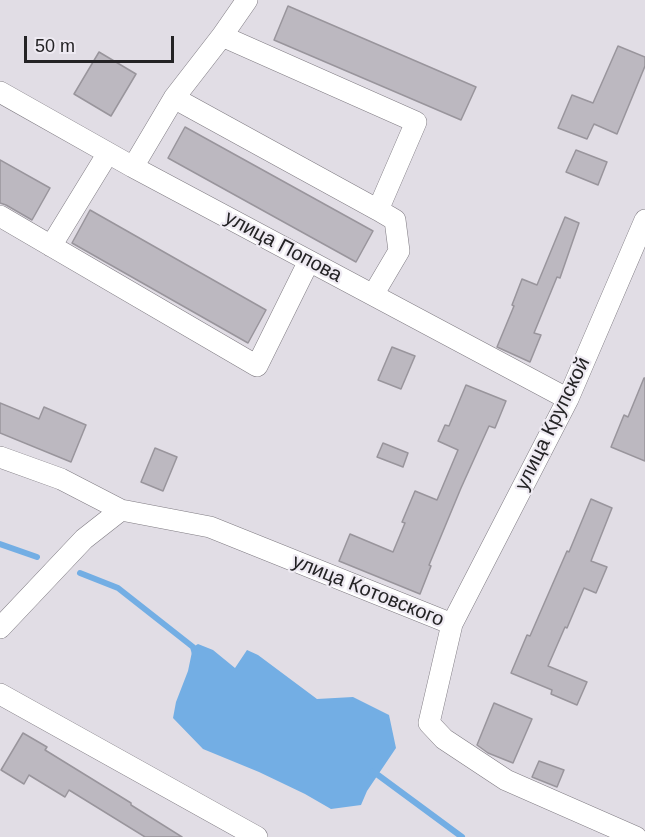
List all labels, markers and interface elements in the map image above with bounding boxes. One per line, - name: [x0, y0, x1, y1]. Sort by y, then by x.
- scale bar: [27, 24, 177, 62]
- text: 50 m: [35, 36, 75, 56]
- street label: улица Попова: [220, 206, 346, 288]
- street label: улица Крупской: [510, 353, 596, 495]
- street label: улица Котовского: [289, 550, 447, 632]

